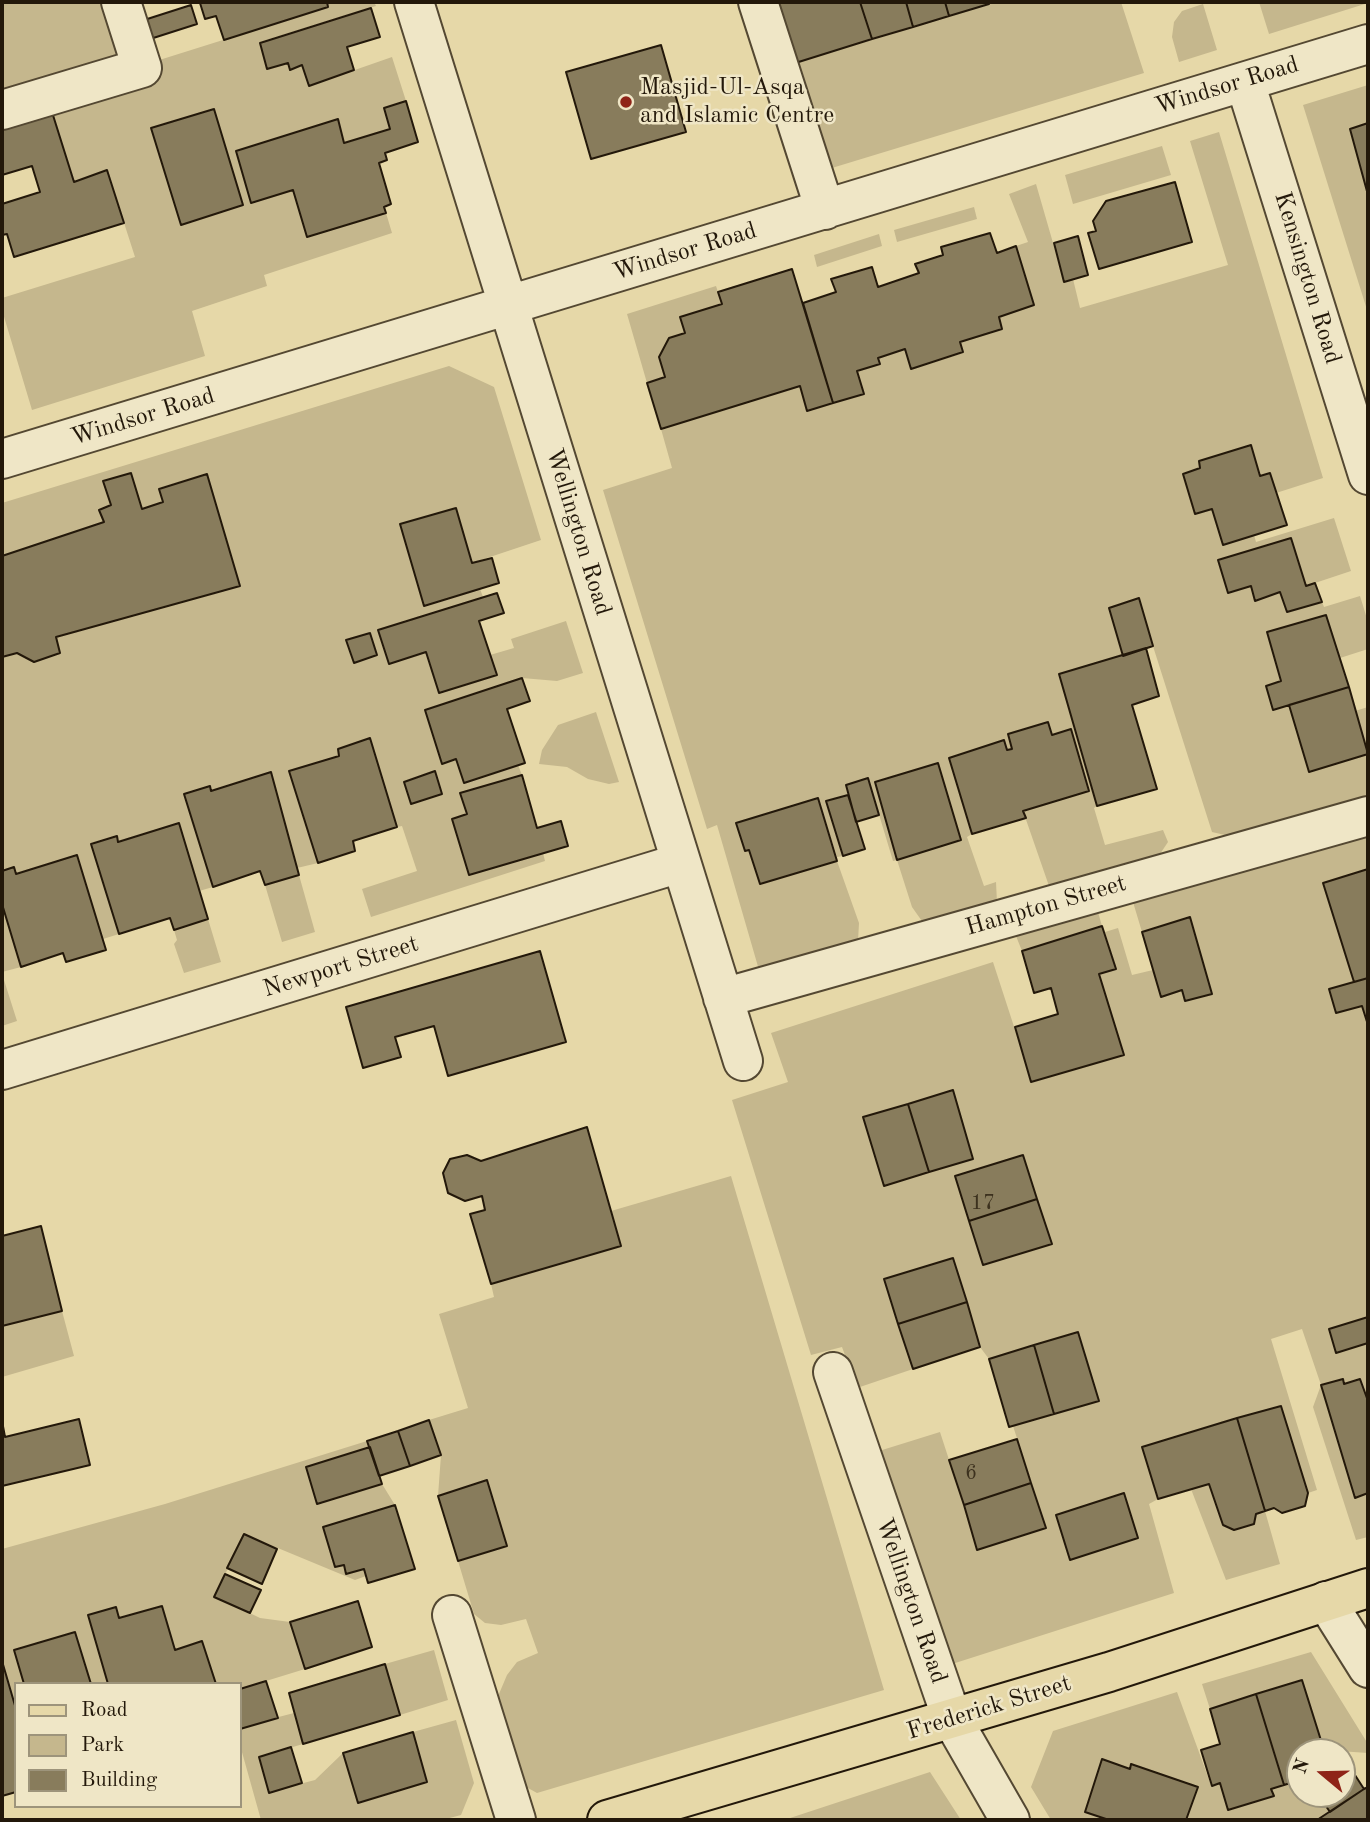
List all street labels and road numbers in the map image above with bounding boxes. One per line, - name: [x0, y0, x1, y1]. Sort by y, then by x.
- street label: Windsor Road: [1152, 50, 1302, 122]
- street label: Kensington Road: [1267, 188, 1347, 368]
- street label: Windsor Road: [610, 216, 760, 288]
- street label: Windsor Road: [68, 381, 218, 453]
- street label: Wellington Road: [539, 445, 617, 619]
- street label: Hampton Street: [962, 869, 1130, 943]
- street label: Newport Street: [260, 930, 422, 1004]
- street label: Wellington Road: [869, 1514, 953, 1688]
- street label: Frederick Street: [903, 1669, 1075, 1747]

